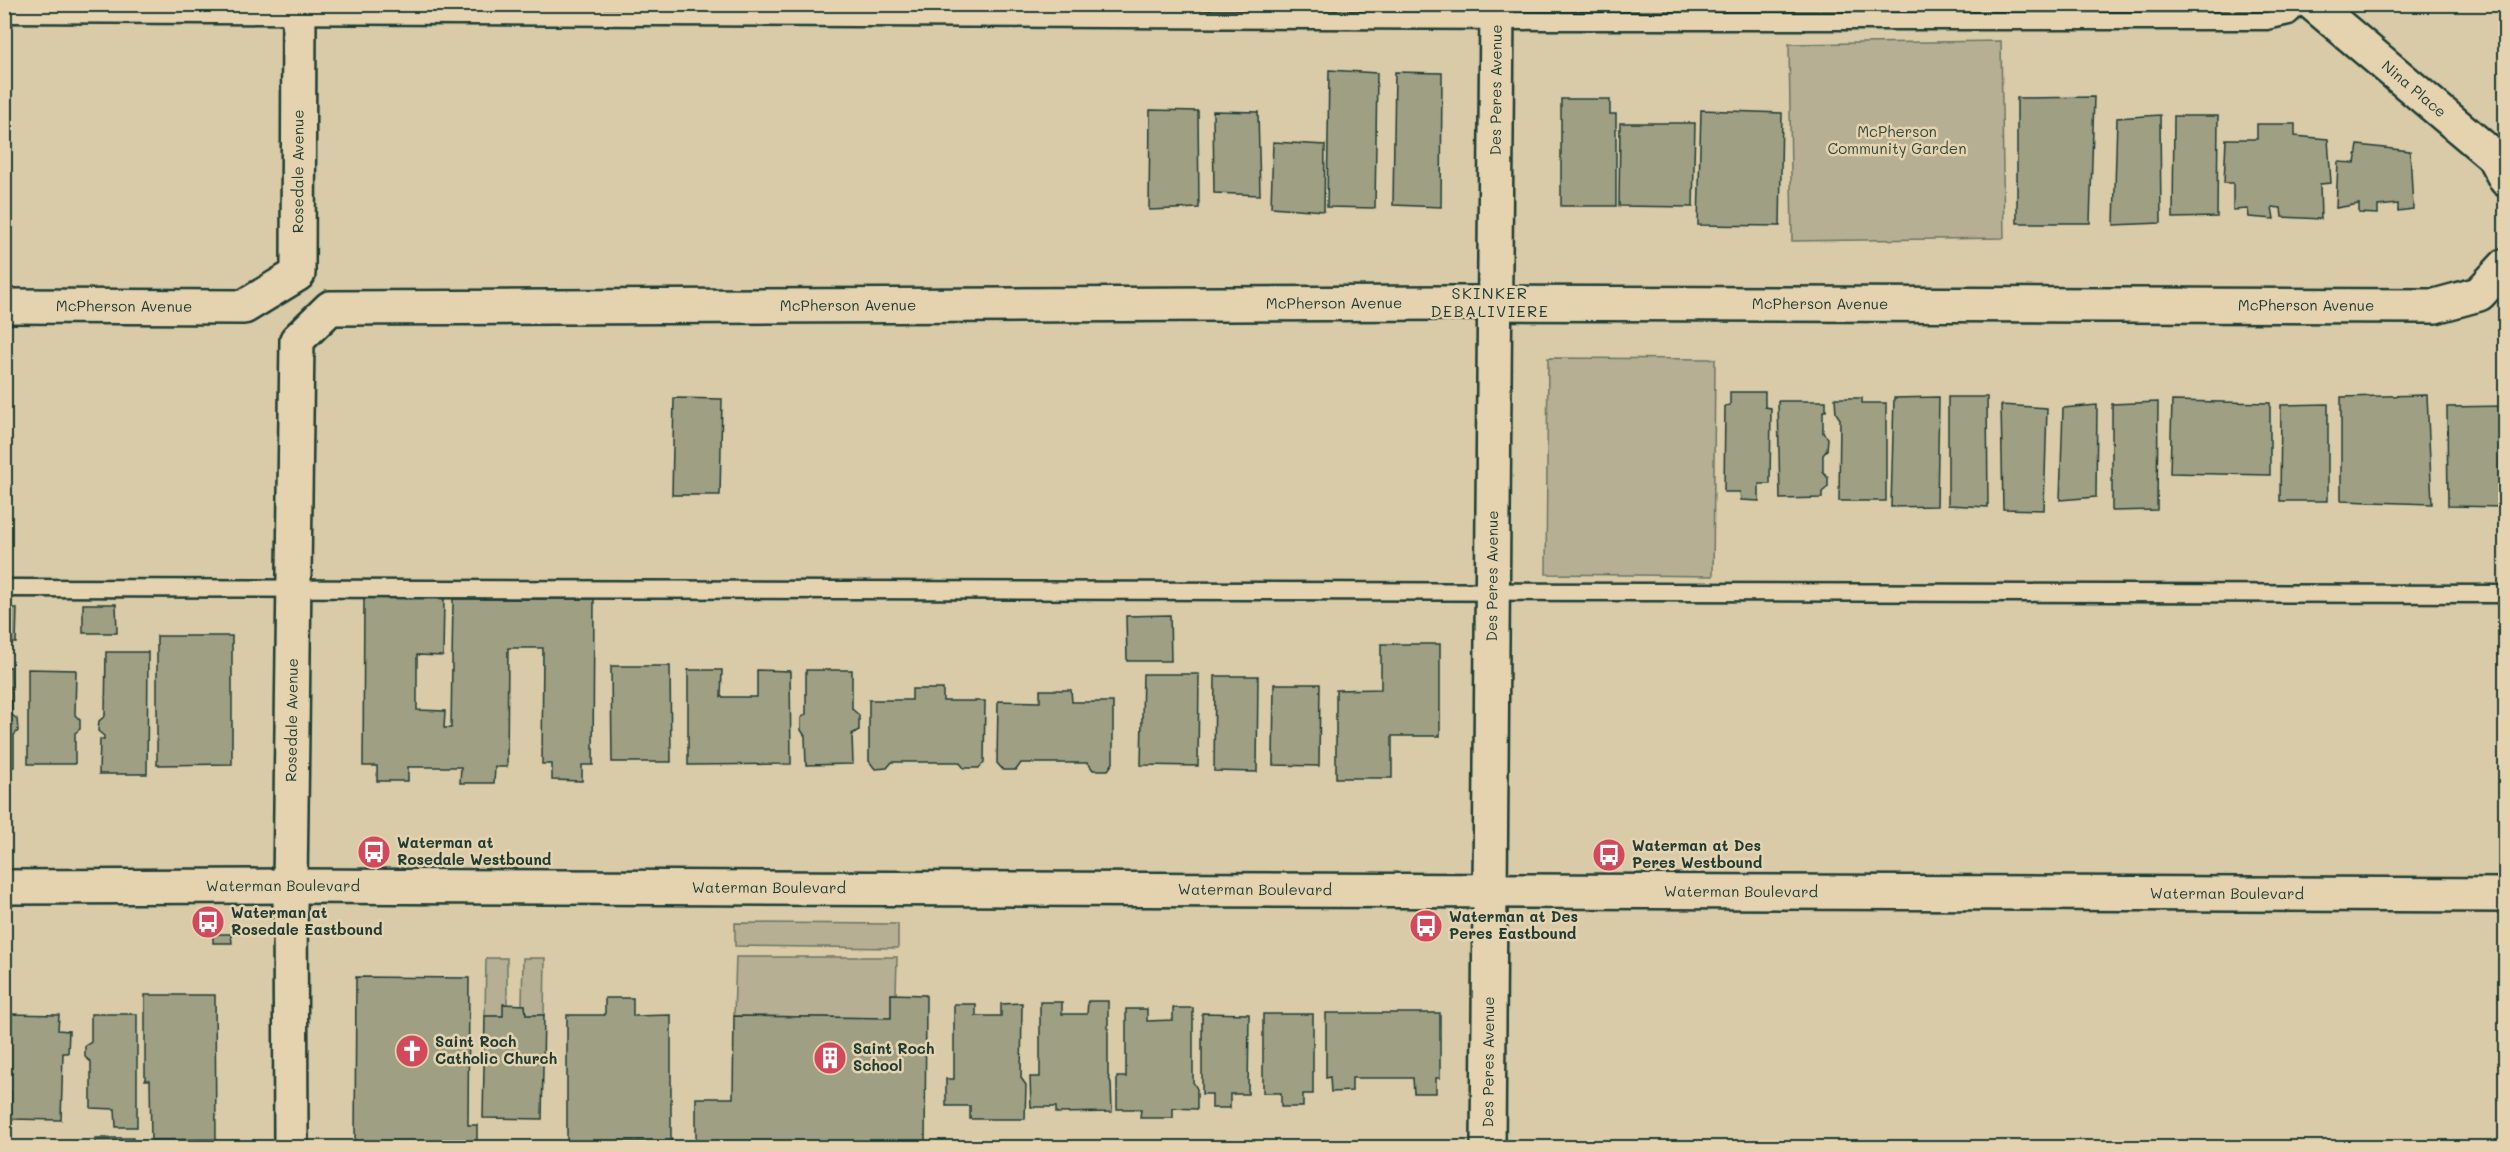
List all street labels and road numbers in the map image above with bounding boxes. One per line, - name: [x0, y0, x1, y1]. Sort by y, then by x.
- street label: Des Peres Avenue: [1485, 24, 1506, 156]
- street label: Nina Place: [2378, 55, 2451, 121]
- street label: Rosedale Avenue: [287, 109, 308, 233]
- street label: McPherson Avenue: [1266, 292, 1402, 313]
- street label: McPherson Avenue: [1752, 293, 1888, 313]
- street label: McPherson Avenue: [780, 294, 916, 315]
- street label: McPherson Avenue: [2238, 294, 2374, 315]
- street label: McPherson Avenue: [56, 295, 192, 316]
- street label: Des Peres Avenue: [1481, 510, 1502, 642]
- street label: Rosedale Avenue: [280, 658, 302, 782]
- street label: Waterman Boulevard: [206, 875, 360, 895]
- street label: Waterman Boulevard: [692, 877, 846, 897]
- street label: Waterman Boulevard: [1178, 879, 1332, 899]
- street label: Waterman Boulevard: [1664, 881, 1818, 901]
- street label: Waterman Boulevard: [2150, 883, 2304, 903]
- street label: Des Peres Avenue: [1477, 996, 1498, 1128]

